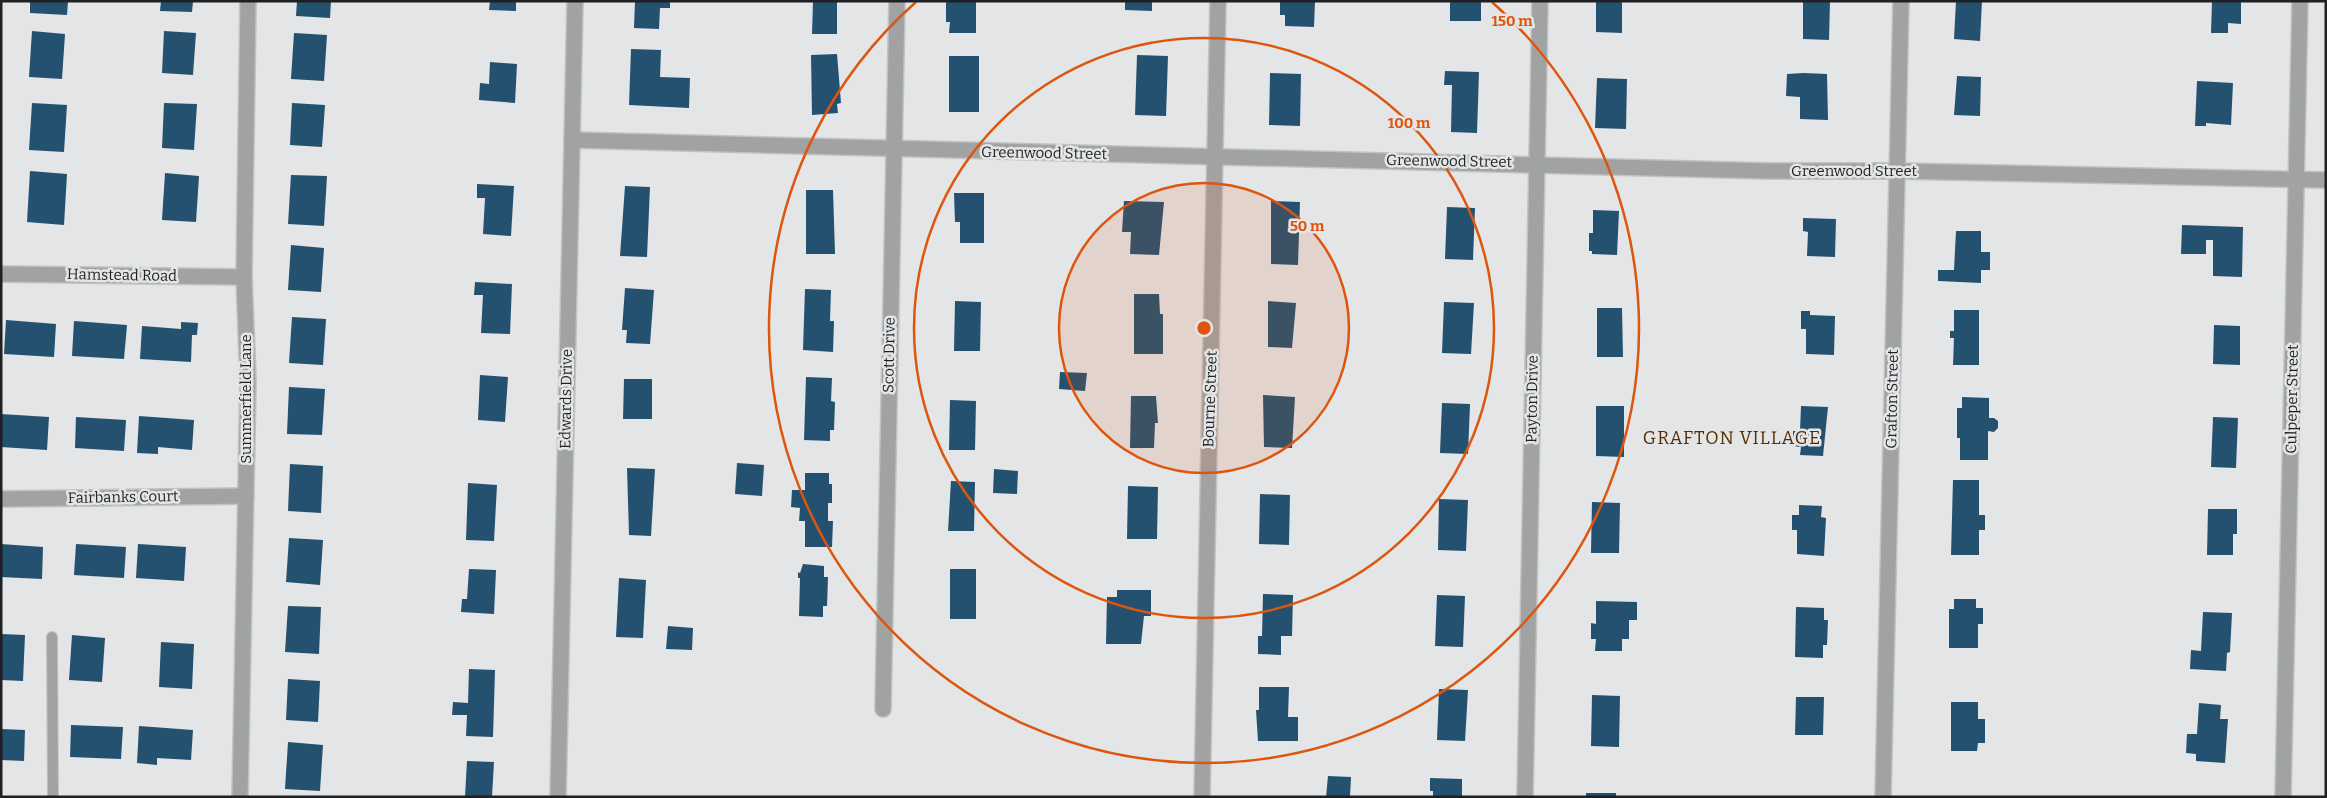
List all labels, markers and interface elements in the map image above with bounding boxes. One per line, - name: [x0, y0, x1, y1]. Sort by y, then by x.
- text: 150 m: [1491, 12, 1533, 30]
- text: 100 m: [1388, 114, 1431, 132]
- street label: Greenwood Street: [981, 143, 1108, 163]
- street label: Greenwood Street: [1386, 151, 1513, 171]
- street label: Greenwood Street: [1791, 162, 1918, 180]
- text: 50 m: [1290, 217, 1325, 235]
- street label: Hamstead Road: [67, 265, 177, 285]
- street label: Scott Drive: [879, 317, 899, 393]
- centre of rings: [1195, 319, 1213, 337]
- street label: Summerfield Lane: [237, 334, 255, 464]
- street label: Culpeper Street: [2282, 344, 2302, 454]
- street label: Edwards Drive: [556, 349, 576, 449]
- street label: Grafton Street: [1882, 349, 1902, 449]
- street label: Bourne Street: [1199, 350, 1221, 448]
- street label: Payton Drive: [1522, 355, 1542, 443]
- district label: GRAFTON VILLAGE: [1643, 427, 1821, 449]
- street label: Fairbanks Court: [67, 487, 179, 507]

